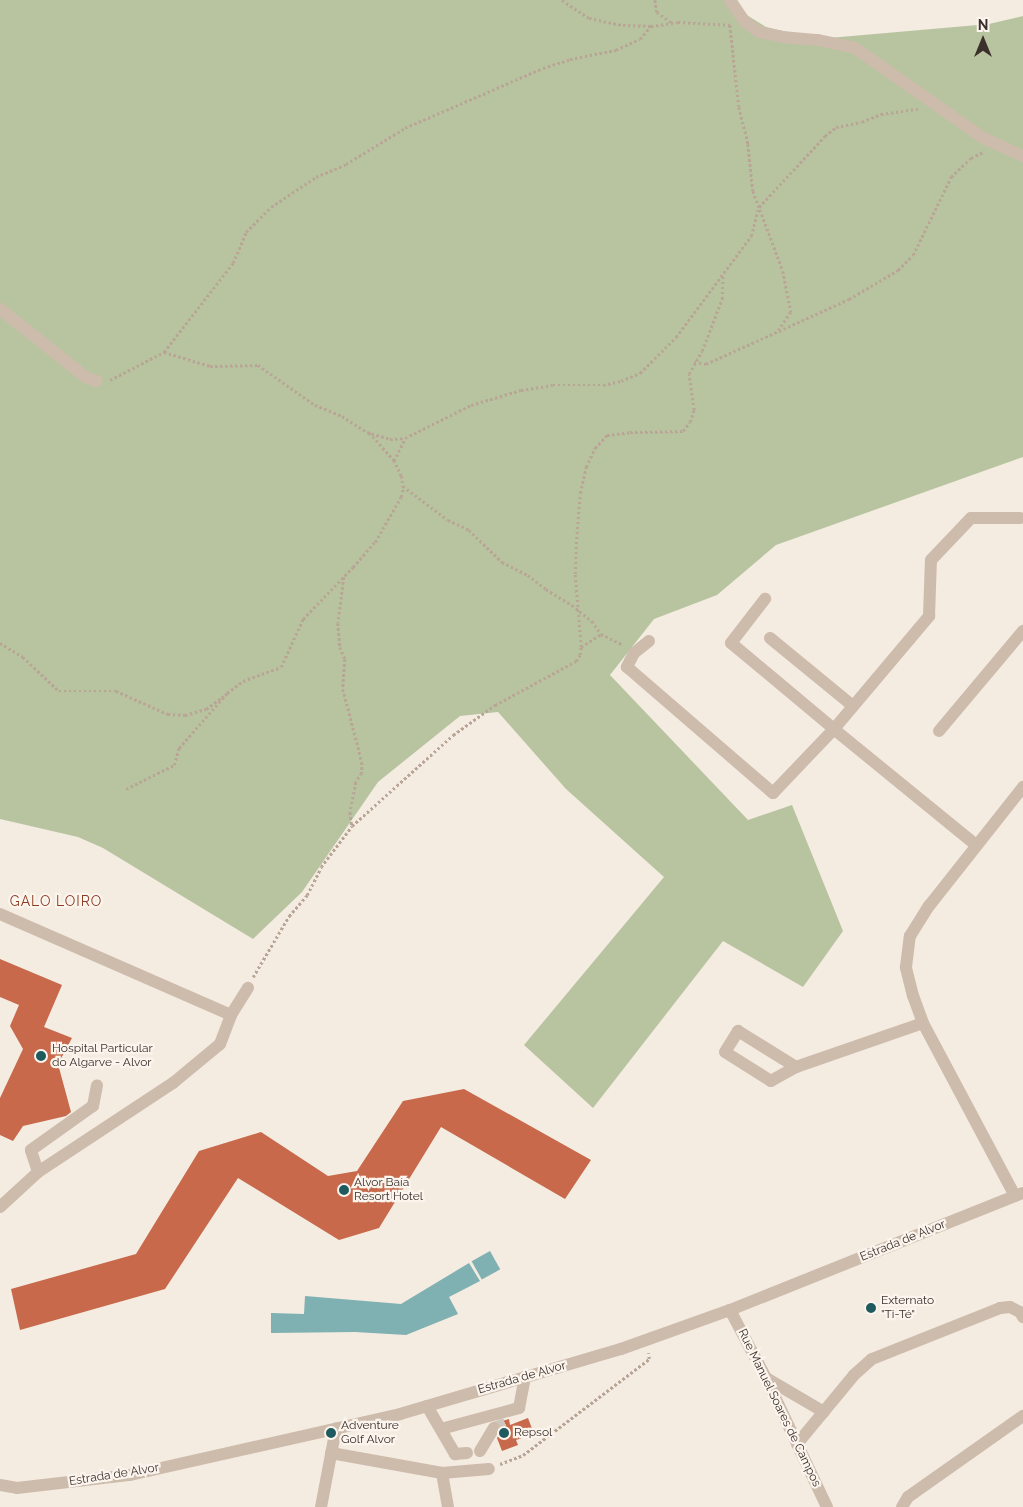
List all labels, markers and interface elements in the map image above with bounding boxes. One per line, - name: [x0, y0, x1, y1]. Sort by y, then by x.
- north arrow: [958, 15, 1008, 65]
- text: N: [978, 17, 988, 33]
- district label: GALO LOIRO: [8, 893, 104, 909]
- place label: Hospital Particular do Algarve - Alvor: [52, 1042, 153, 1070]
- marker: Hospital Particular do Algarve - Alvor: [34, 1049, 48, 1063]
- place label: Alvor Baía Resort Hotel: [354, 1176, 423, 1204]
- marker: Alvor Baía Resort Hotel: [338, 1184, 350, 1196]
- street label: Estrada de Alvor: [858, 1217, 948, 1265]
- place label: Externato "Ti-Té": [881, 1294, 934, 1322]
- marker: Externato "Ti-Té": [865, 1302, 877, 1314]
- street label: Rue Manuel Soares de Campos: [734, 1327, 824, 1489]
- street label: Estrada de Alvor: [476, 1359, 568, 1397]
- place label: Adventure Golf Alvor: [341, 1419, 399, 1447]
- place label: Repsol: [514, 1426, 552, 1440]
- marker: Adventure Golf Alvor: [325, 1427, 337, 1439]
- marker: Repsol: [498, 1427, 510, 1439]
- street label: Estrada de Alvor: [68, 1461, 160, 1489]

